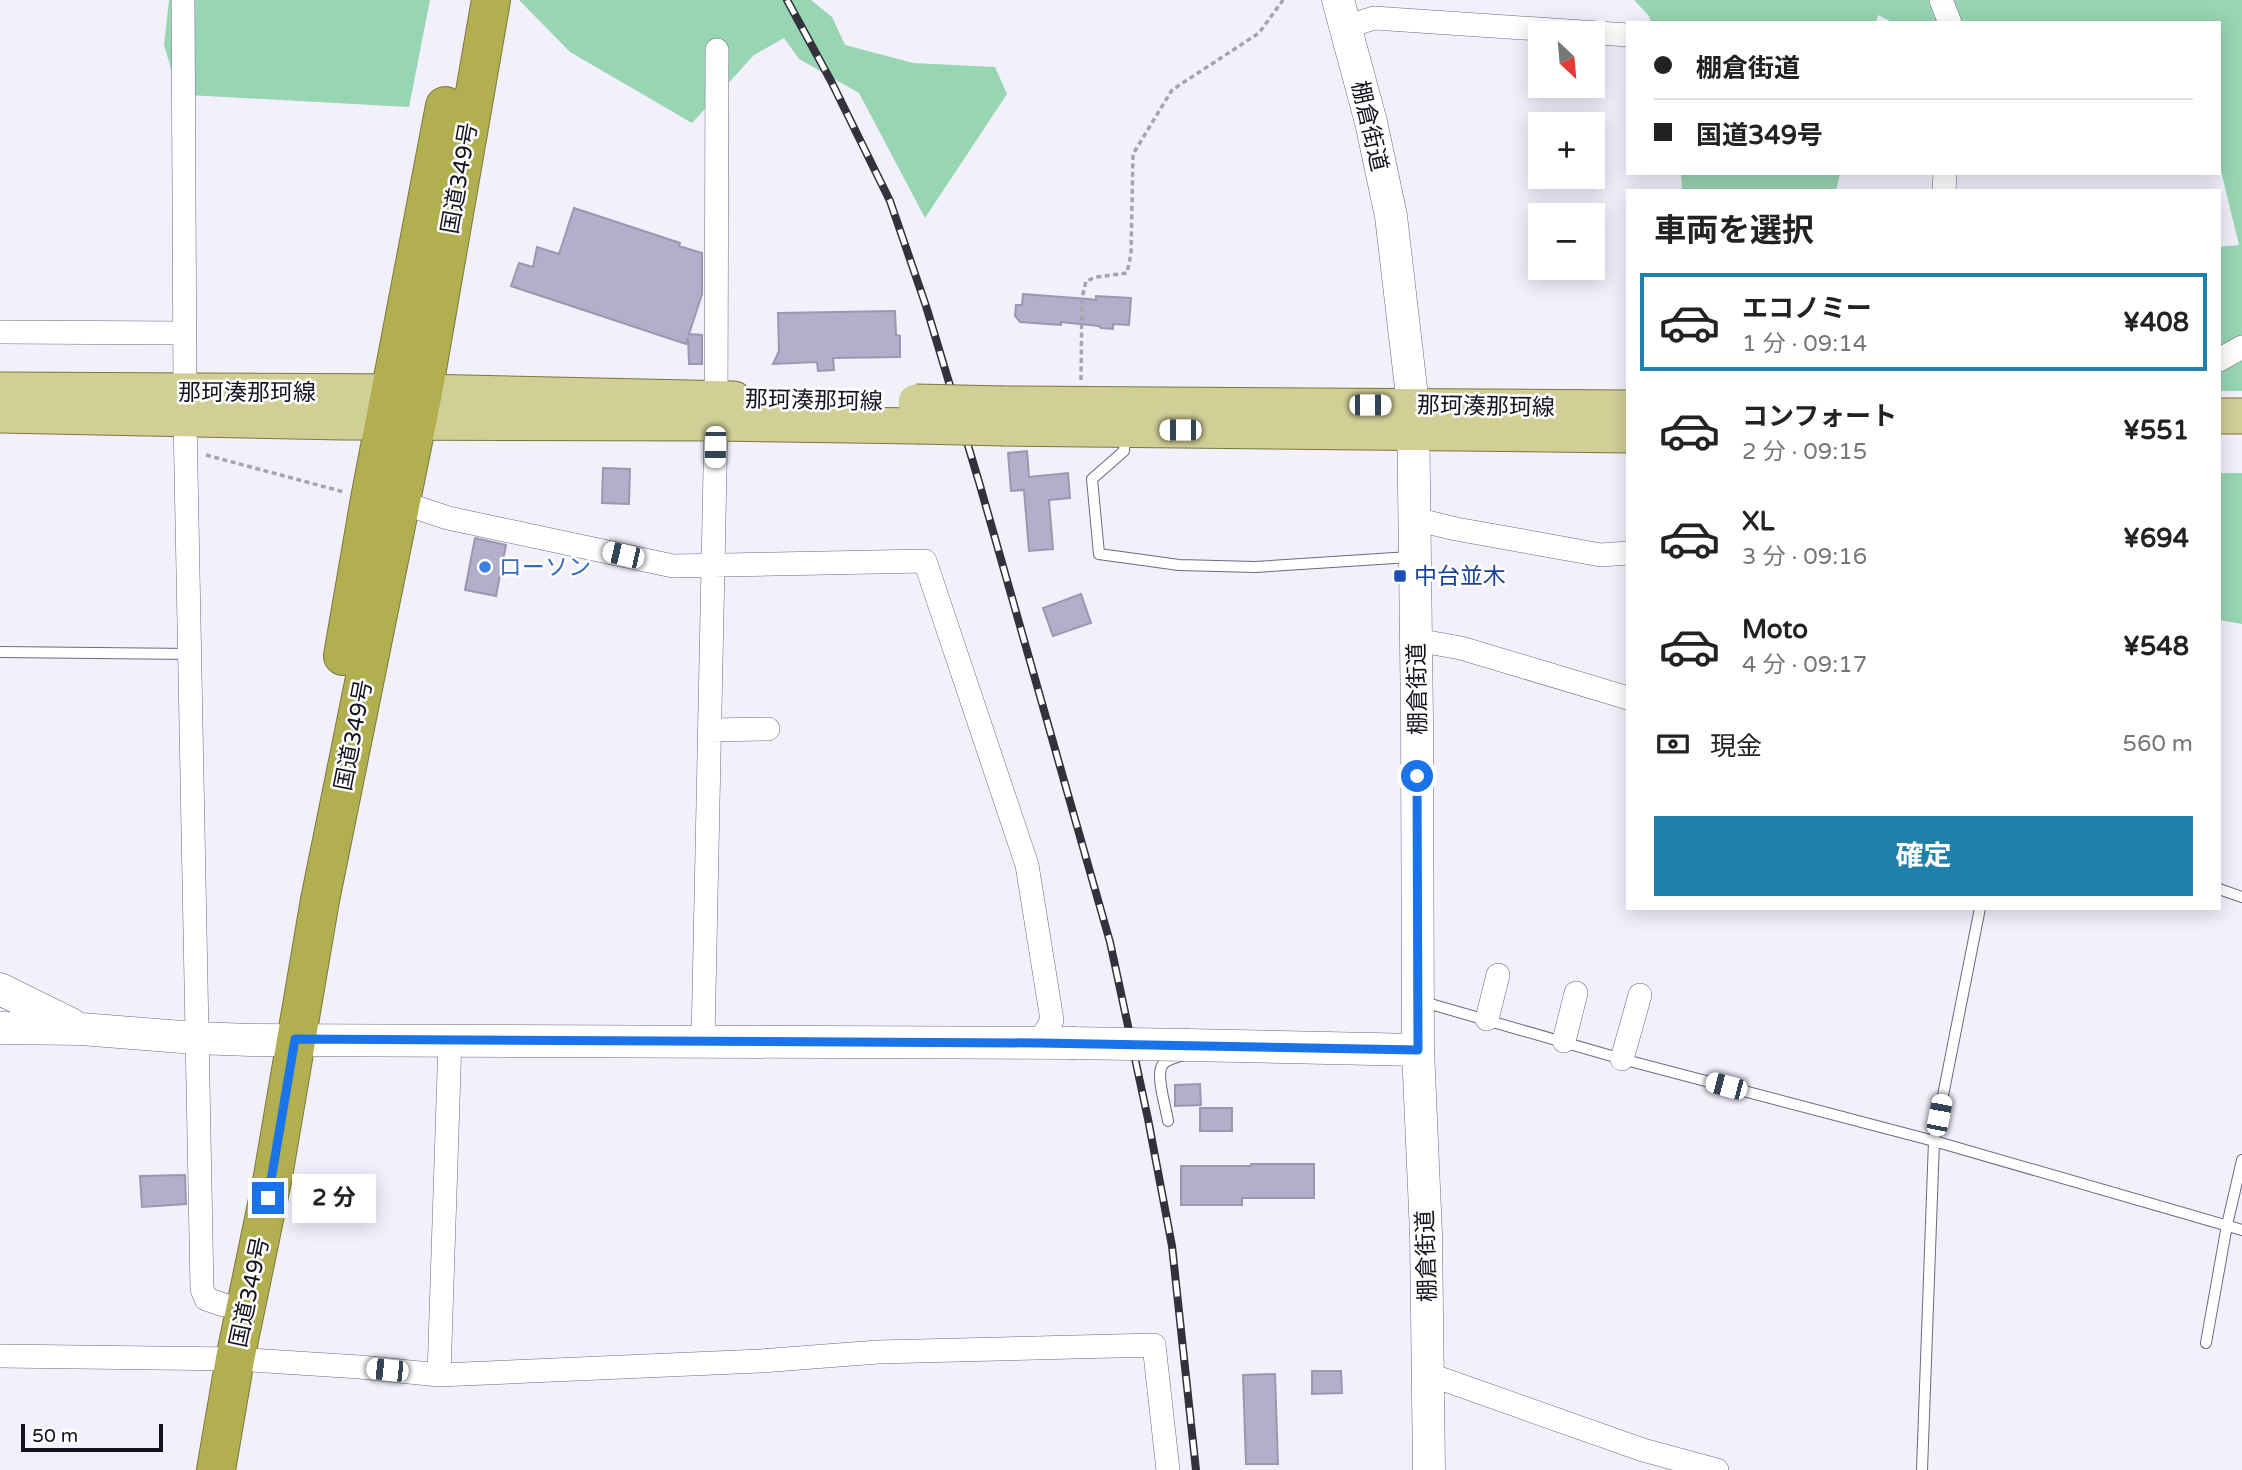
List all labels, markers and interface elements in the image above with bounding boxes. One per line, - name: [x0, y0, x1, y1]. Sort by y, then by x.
- north arrow: [1528, 21, 1605, 98]
- map controls: [1528, 21, 1605, 280]
- text: 棚倉街道: [1696, 53, 1800, 84]
- street label: 棚倉街道: [1345, 78, 1393, 174]
- button: +: [1528, 112, 1605, 189]
- street label: 国道349号: [436, 120, 484, 236]
- text: 国道349号: [1696, 120, 1823, 151]
- button: −: [1528, 203, 1605, 280]
- text: 車両を選択: [1654, 212, 1814, 250]
- icon: car: [1658, 291, 1721, 354]
- text: エコノミー: [1742, 293, 1872, 324]
- text: ¥408: [2123, 307, 2189, 338]
- text: 1 分 · 09:14: [1742, 330, 1867, 358]
- street label: 那珂湊那珂線: [178, 379, 316, 407]
- street label: 那珂湊那珂線: [745, 386, 883, 416]
- street label: 那珂湊那珂線: [1417, 392, 1555, 422]
- car: [1350, 395, 1392, 416]
- icon: car: [1658, 399, 1721, 462]
- text: コンフォート: [1742, 401, 1897, 432]
- text: ¥551: [2123, 415, 2189, 446]
- car: [1160, 420, 1202, 441]
- car: [705, 426, 726, 468]
- text: 2 分 · 09:15: [1742, 438, 1867, 466]
- text: XL: [1742, 506, 1774, 537]
- icon: car: [1658, 507, 1721, 570]
- text: ¥694: [2123, 523, 2189, 554]
- car: [601, 540, 646, 570]
- text: 3 分 · 09:16: [1742, 543, 1867, 571]
- place label: ローソン: [499, 554, 591, 582]
- marker: ローソン: [477, 559, 493, 575]
- place label: 中台並木: [1414, 563, 1506, 591]
- marker: 中台並木: [1392, 568, 1408, 584]
- text: Moto: [1742, 614, 1808, 645]
- icon: car: [1658, 615, 1721, 678]
- text: ¥548: [2123, 631, 2189, 662]
- street label: 棚倉街道: [1403, 643, 1433, 735]
- text: 4 分 · 09:17: [1742, 651, 1867, 679]
- street label: 国道349号: [330, 677, 378, 793]
- icon: cash: [1654, 725, 1692, 763]
- text: 560 m: [2123, 730, 2193, 758]
- text: 現金: [1710, 731, 1762, 762]
- route start: [1401, 760, 1433, 792]
- button: 確定: [1654, 816, 2193, 896]
- car: [1703, 1070, 1750, 1102]
- car: [1925, 1092, 1954, 1138]
- callout: 2 分: [292, 1174, 376, 1222]
- route end: [252, 1182, 284, 1214]
- text: 2 分: [312, 1184, 356, 1212]
- street label: 棚倉街道: [1411, 1210, 1443, 1302]
- street label: 国道349号: [225, 1234, 275, 1350]
- car: [366, 1357, 409, 1383]
- scale bar: [21, 1421, 163, 1453]
- text: 50 m: [32, 1425, 78, 1447]

